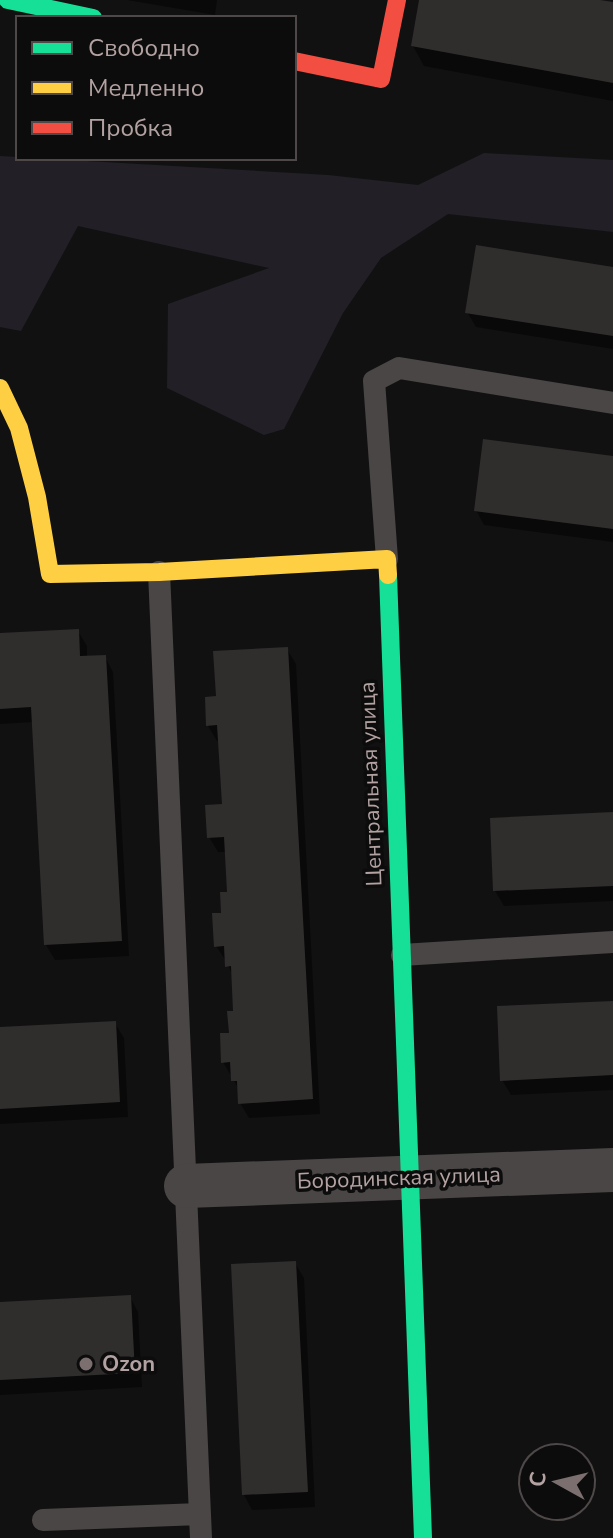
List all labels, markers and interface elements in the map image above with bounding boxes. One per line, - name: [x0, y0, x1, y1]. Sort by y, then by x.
- legend: [16, 16, 296, 160]
- text: Свободно: [88, 32, 200, 64]
- text: Медленно: [88, 72, 204, 104]
- text: Пробка: [88, 112, 173, 144]
- street label: Центральная улица: [352, 681, 390, 887]
- street label: Бородинская улица: [297, 1159, 501, 1197]
- place label: Ozon: [102, 1349, 155, 1379]
- marker: Ozon: [77, 1355, 95, 1373]
- north arrow: [517, 1442, 597, 1522]
- text: С: [522, 1470, 554, 1489]

